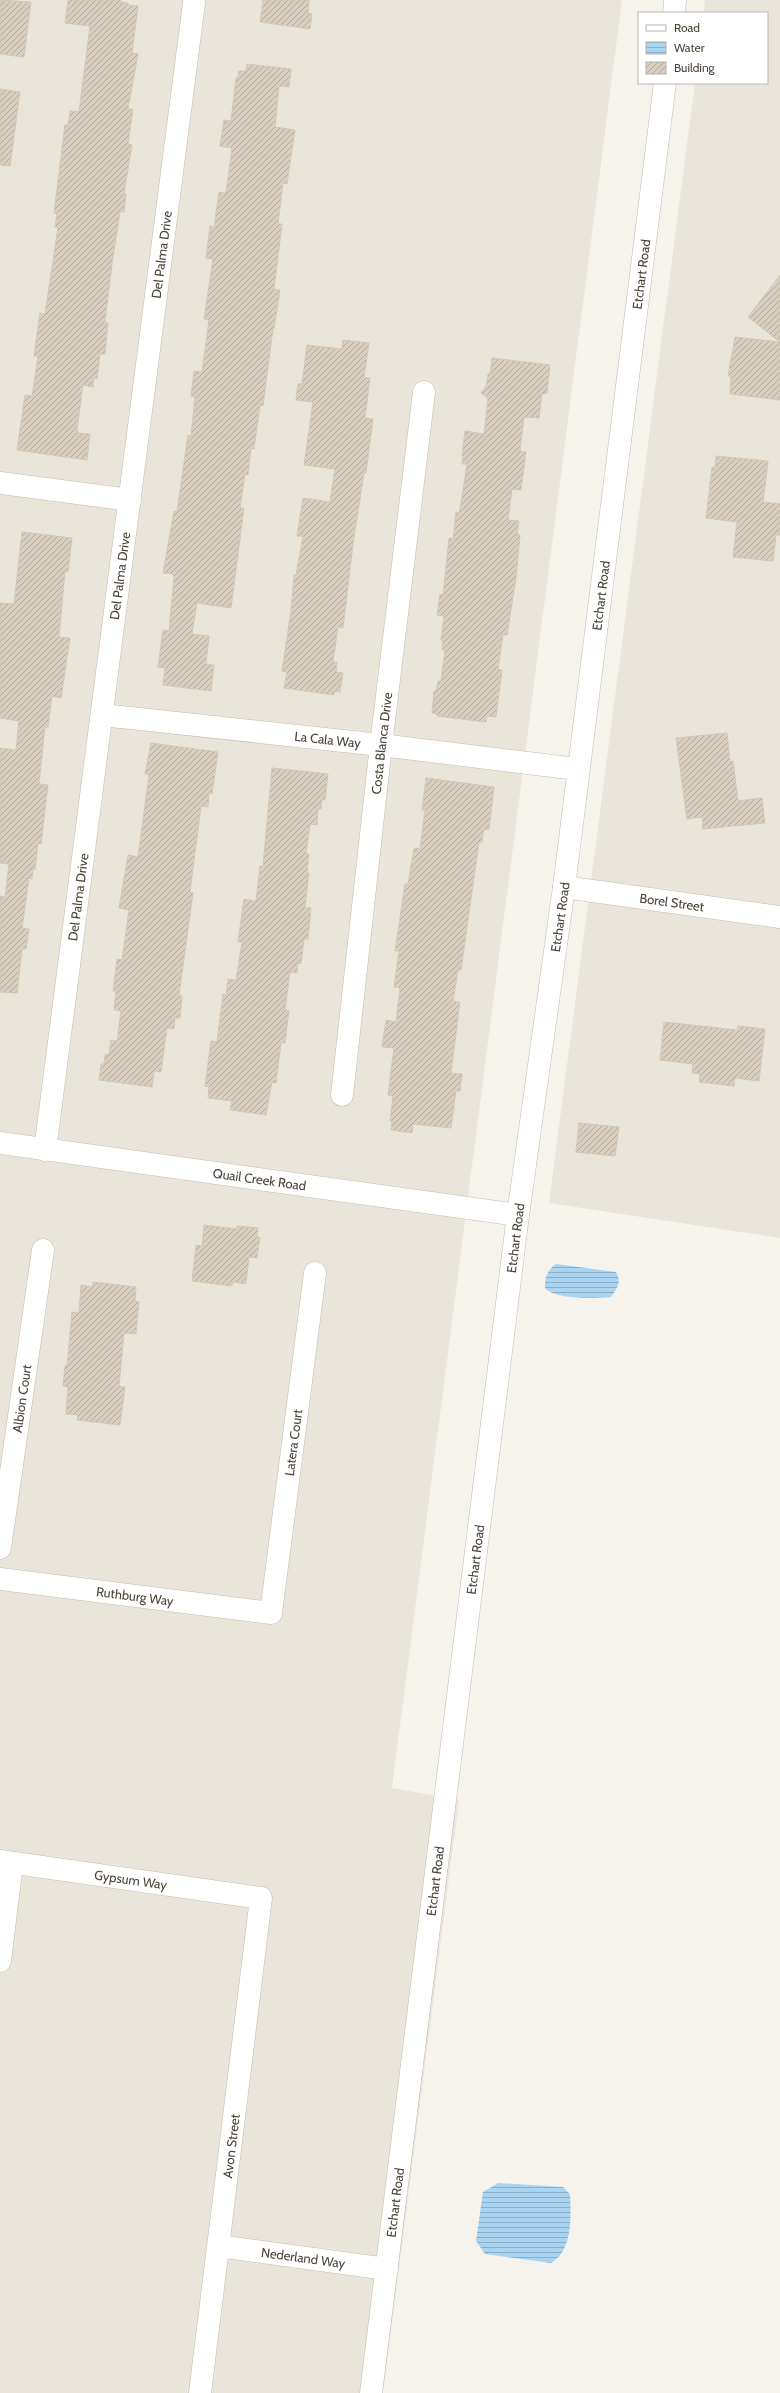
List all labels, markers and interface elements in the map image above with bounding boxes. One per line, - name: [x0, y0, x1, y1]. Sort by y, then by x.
- legend: [638, 12, 768, 84]
- text: Road: [674, 20, 700, 35]
- text: Water: [674, 40, 705, 55]
- text: Building: [674, 60, 716, 75]
- street label: Del Palma Drive: [148, 209, 175, 299]
- street label: Etchart Road: [629, 238, 653, 310]
- street label: Del Palma Drive: [106, 531, 133, 621]
- street label: Etchart Road: [588, 560, 613, 631]
- street label: Costa Blanca Drive: [368, 691, 395, 795]
- street label: La Cala Way: [294, 728, 362, 751]
- street label: Del Palma Drive: [64, 852, 92, 942]
- street label: Etchart Road: [547, 881, 573, 953]
- street label: Borel Street: [639, 890, 706, 914]
- street label: Quail Creek Road: [212, 1165, 307, 1193]
- street label: Etchart Road: [503, 1202, 528, 1274]
- street label: Albion Court: [9, 1363, 34, 1434]
- street label: Latera Court: [281, 1408, 305, 1477]
- street label: Etchart Road: [463, 1524, 487, 1595]
- street label: Ruthburg Way: [95, 1583, 175, 1609]
- street label: Etchart Road: [423, 1845, 447, 1917]
- street label: Gypsum Way: [93, 1866, 169, 1893]
- street label: Avon Street: [219, 2112, 243, 2179]
- street label: Etchart Road: [382, 2167, 407, 2238]
- street label: Nederland Way: [260, 2244, 347, 2271]

